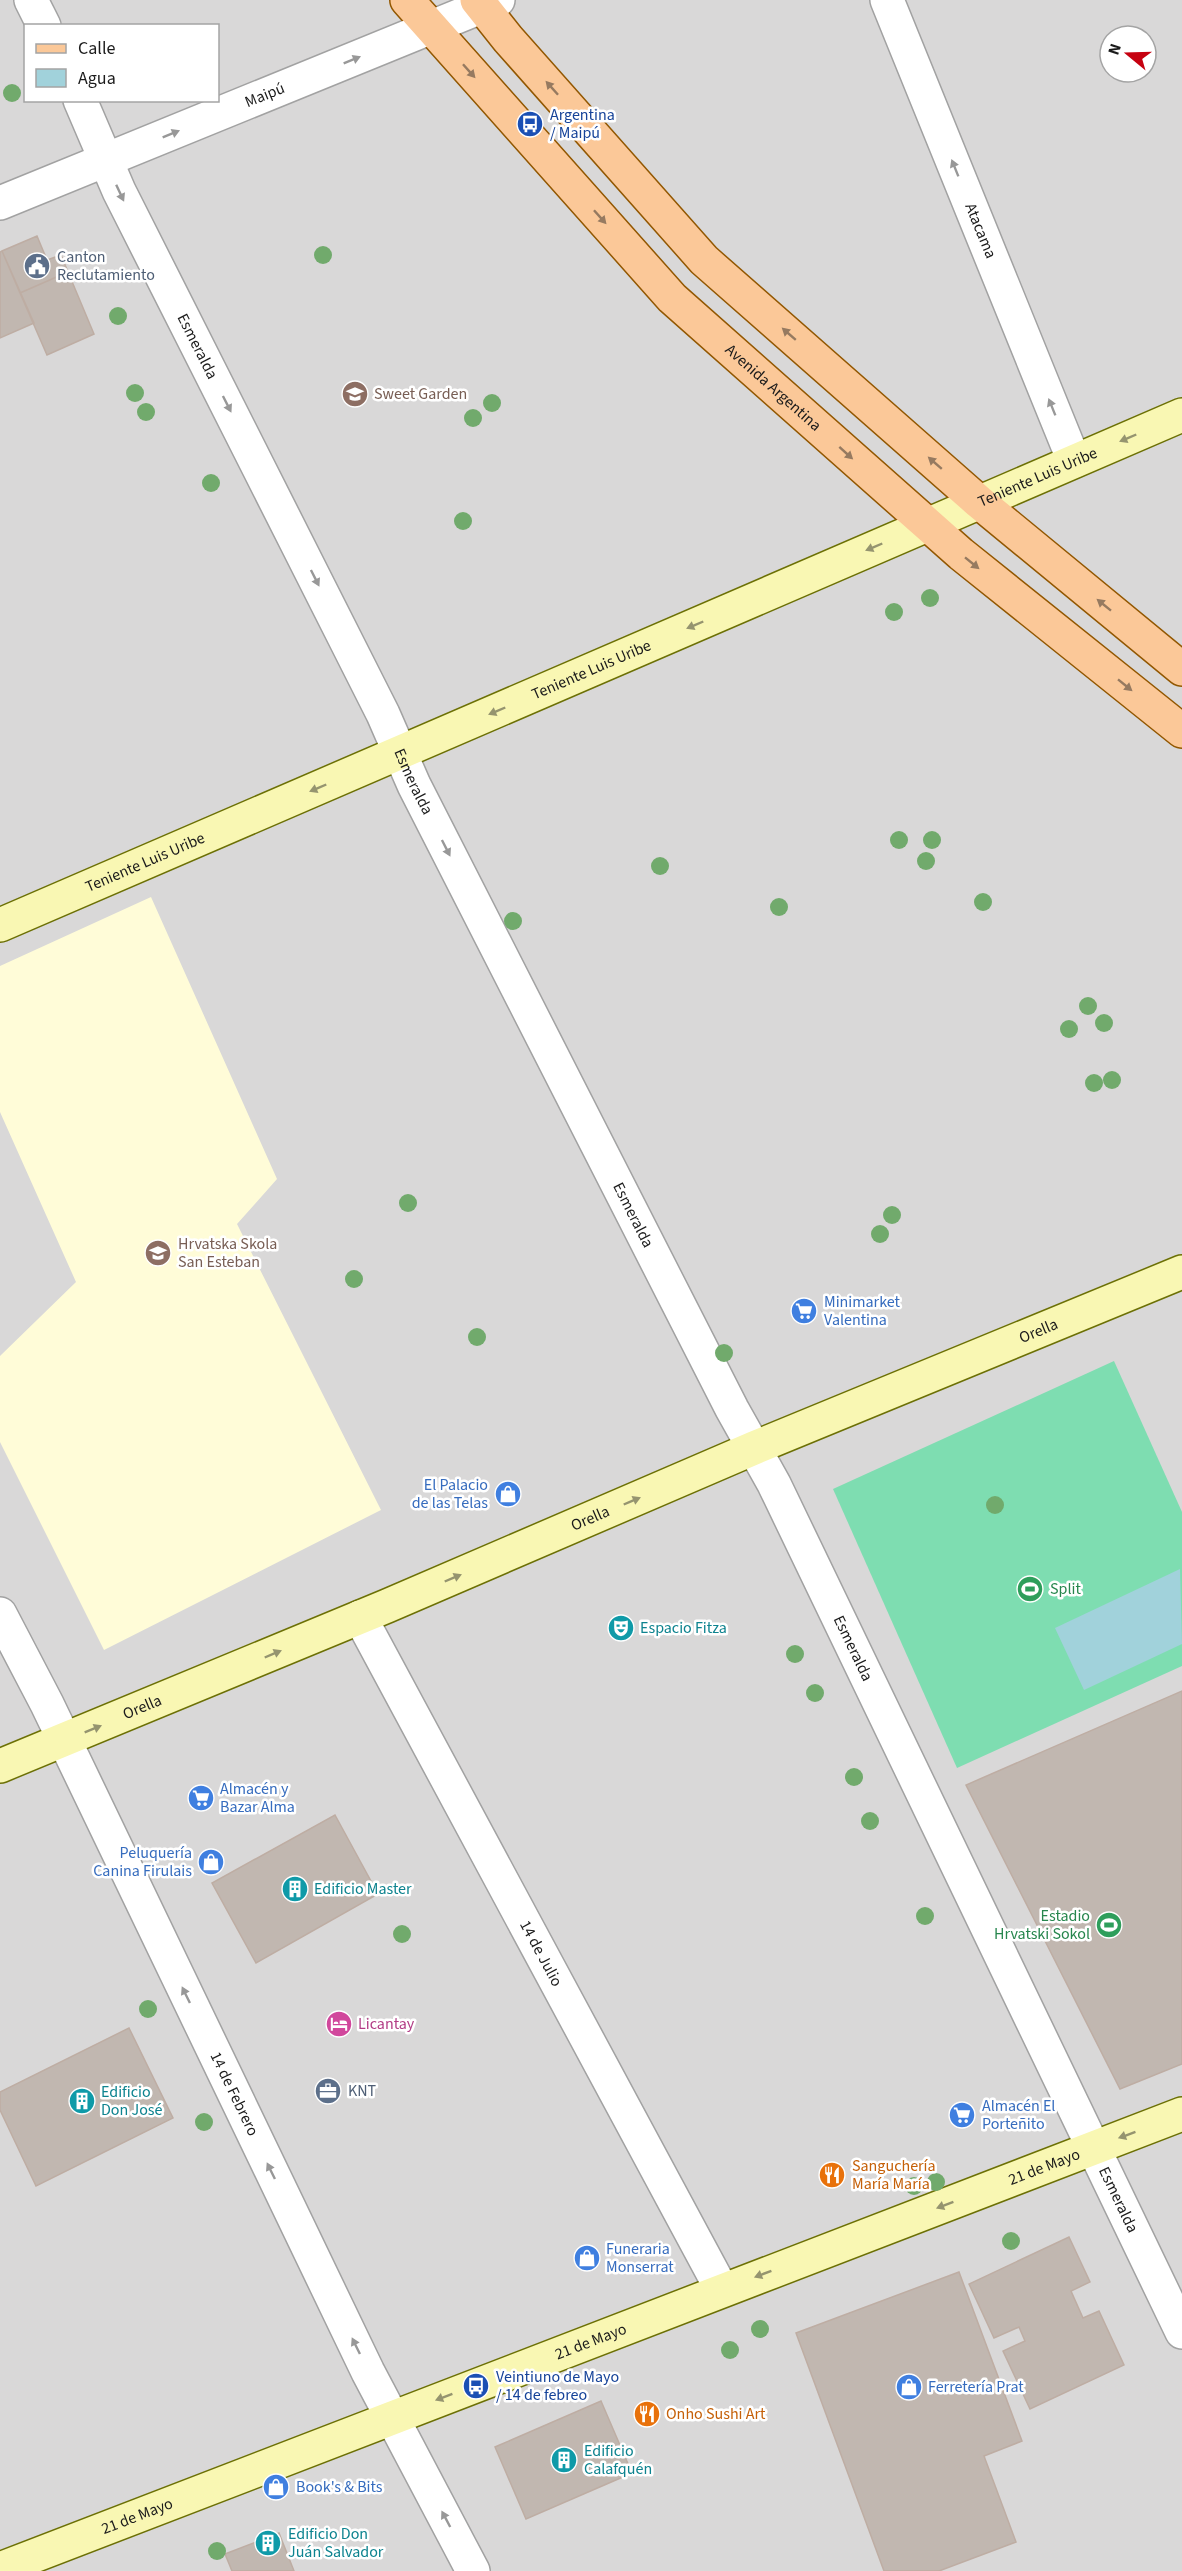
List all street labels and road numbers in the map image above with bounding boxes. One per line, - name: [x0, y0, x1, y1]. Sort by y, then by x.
- street label: Maipú: [242, 77, 288, 113]
- street label: Atacama: [959, 200, 1002, 262]
- street label: Esmeralda: [172, 310, 223, 383]
- street label: Avenida Argentina: [720, 339, 826, 436]
- street label: Teniente Luis Uribe: [974, 442, 1101, 513]
- street label: Teniente Luis Uribe: [528, 634, 655, 705]
- street label: Esmeralda: [388, 745, 438, 819]
- street label: Teniente Luis Uribe: [82, 827, 208, 898]
- street label: Esmeralda: [607, 1179, 659, 1252]
- street label: Orella: [1016, 1313, 1061, 1349]
- street label: Orella: [567, 1500, 613, 1537]
- street label: Esmeralda: [828, 1612, 878, 1685]
- street label: Orella: [120, 1689, 165, 1725]
- street label: 14 de Julio: [514, 1916, 568, 1990]
- street label: 14 de Febrero: [205, 2048, 264, 2140]
- street label: 21 de Mayo: [1005, 2143, 1083, 2191]
- street label: Esmeralda: [1093, 2163, 1144, 2236]
- street label: 21 de Mayo: [552, 2318, 630, 2365]
- street label: 21 de Mayo: [98, 2492, 176, 2540]

